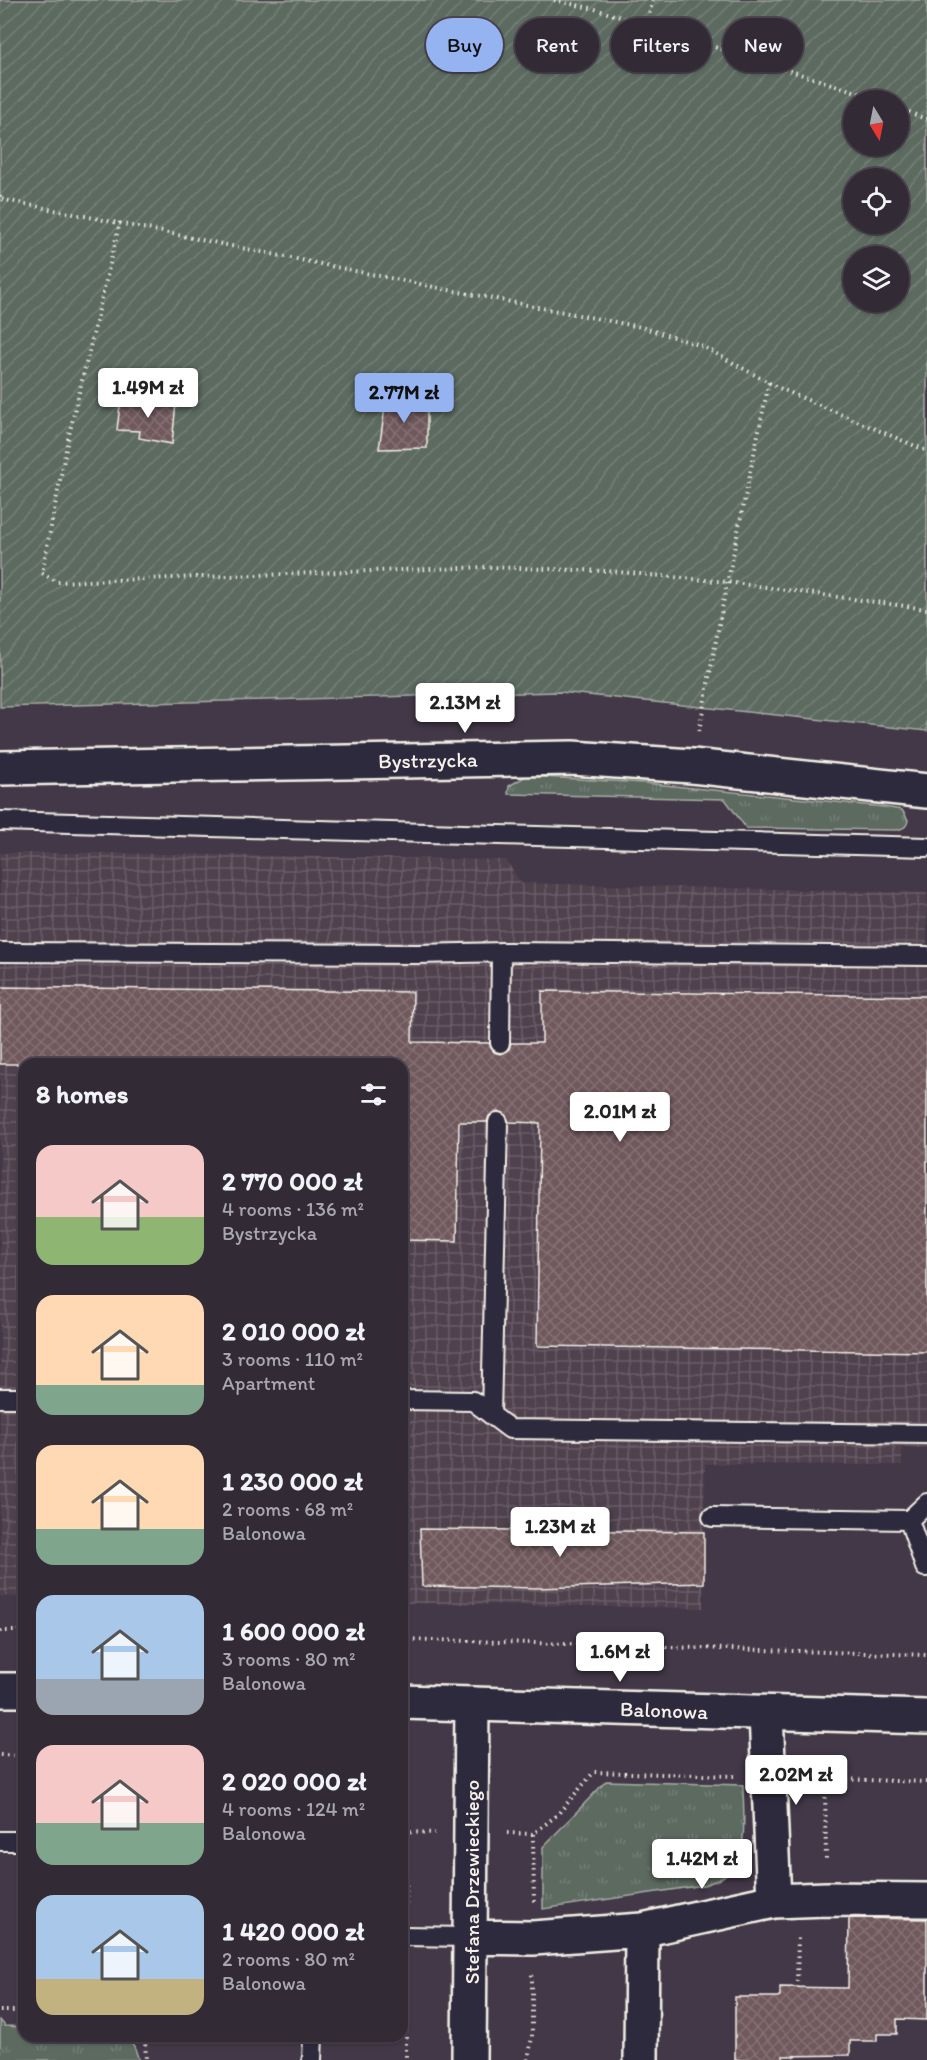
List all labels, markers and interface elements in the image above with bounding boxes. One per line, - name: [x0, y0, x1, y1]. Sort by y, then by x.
- chip: Buy: [426, 18, 503, 72]
- chip: Rent: [515, 18, 599, 72]
- chip: Filters: [611, 18, 711, 72]
- chip: New: [723, 18, 803, 72]
- north arrow: [843, 90, 909, 156]
- map controls: [843, 90, 909, 312]
- button: locate: [843, 168, 909, 234]
- button: layers: [843, 246, 909, 312]
- pin: 1.49M zł: [86, 368, 210, 419]
- pin: 2.77M zł: [342, 373, 466, 424]
- text: 1.49M zł: [112, 375, 184, 399]
- text: 2.77M zł: [369, 380, 439, 404]
- pin: 2.13M zł: [403, 683, 527, 734]
- text: 2.13M zł: [430, 690, 500, 714]
- street label: Bystrzycka: [378, 747, 478, 773]
- text: 8 homes: [36, 1078, 128, 1110]
- icon: filters: [357, 1078, 390, 1111]
- pin: 2.01M zł: [558, 1092, 682, 1143]
- text: 2.01M zł: [584, 1099, 656, 1123]
- text: 2 770 000 zł: [222, 1165, 363, 1197]
- icon: home: [84, 1169, 156, 1241]
- text: 4 rooms · 136 m²: [222, 1197, 364, 1221]
- text: Bystrzycka: [222, 1221, 317, 1245]
- text: 2 010 000 zł: [222, 1315, 365, 1347]
- icon: home: [84, 1319, 156, 1391]
- text: 3 rooms · 110 m²: [222, 1347, 363, 1371]
- text: Apartment: [222, 1371, 315, 1395]
- text: 1 230 000 zł: [222, 1465, 363, 1497]
- icon: home: [84, 1469, 156, 1541]
- text: 2 rooms · 68 m²: [222, 1497, 353, 1521]
- pin: 1.23M zł: [498, 1507, 622, 1558]
- text: 1.23M zł: [525, 1514, 595, 1538]
- text: Balonowa: [222, 1521, 306, 1545]
- text: 1 600 000 zł: [222, 1615, 365, 1647]
- icon: home: [84, 1619, 156, 1691]
- pin: 1.6M zł: [565, 1632, 675, 1683]
- text: 1.6M zł: [590, 1639, 650, 1663]
- text: 3 rooms · 80 m²: [222, 1647, 355, 1671]
- text: Balonowa: [222, 1671, 306, 1695]
- street label: Balonowa: [619, 1696, 709, 1724]
- pin: 2.02M zł: [734, 1755, 858, 1806]
- text: 2.02M zł: [759, 1762, 833, 1786]
- text: 2 020 000 zł: [222, 1765, 366, 1797]
- icon: home: [84, 1769, 156, 1841]
- street label: Stefana Drzewieckiego: [459, 1780, 484, 1984]
- text: 4 rooms · 124 m²: [222, 1797, 365, 1821]
- text: Balonowa: [222, 1821, 306, 1845]
- pin: 1.42M zł: [640, 1839, 764, 1890]
- text: 1.42M zł: [666, 1846, 738, 1870]
- text: 1 420 000 zł: [222, 1915, 364, 1947]
- icon: home: [84, 1919, 156, 1991]
- text: 2 rooms · 80 m²: [222, 1947, 355, 1971]
- text: Balonowa: [222, 1971, 306, 1995]

